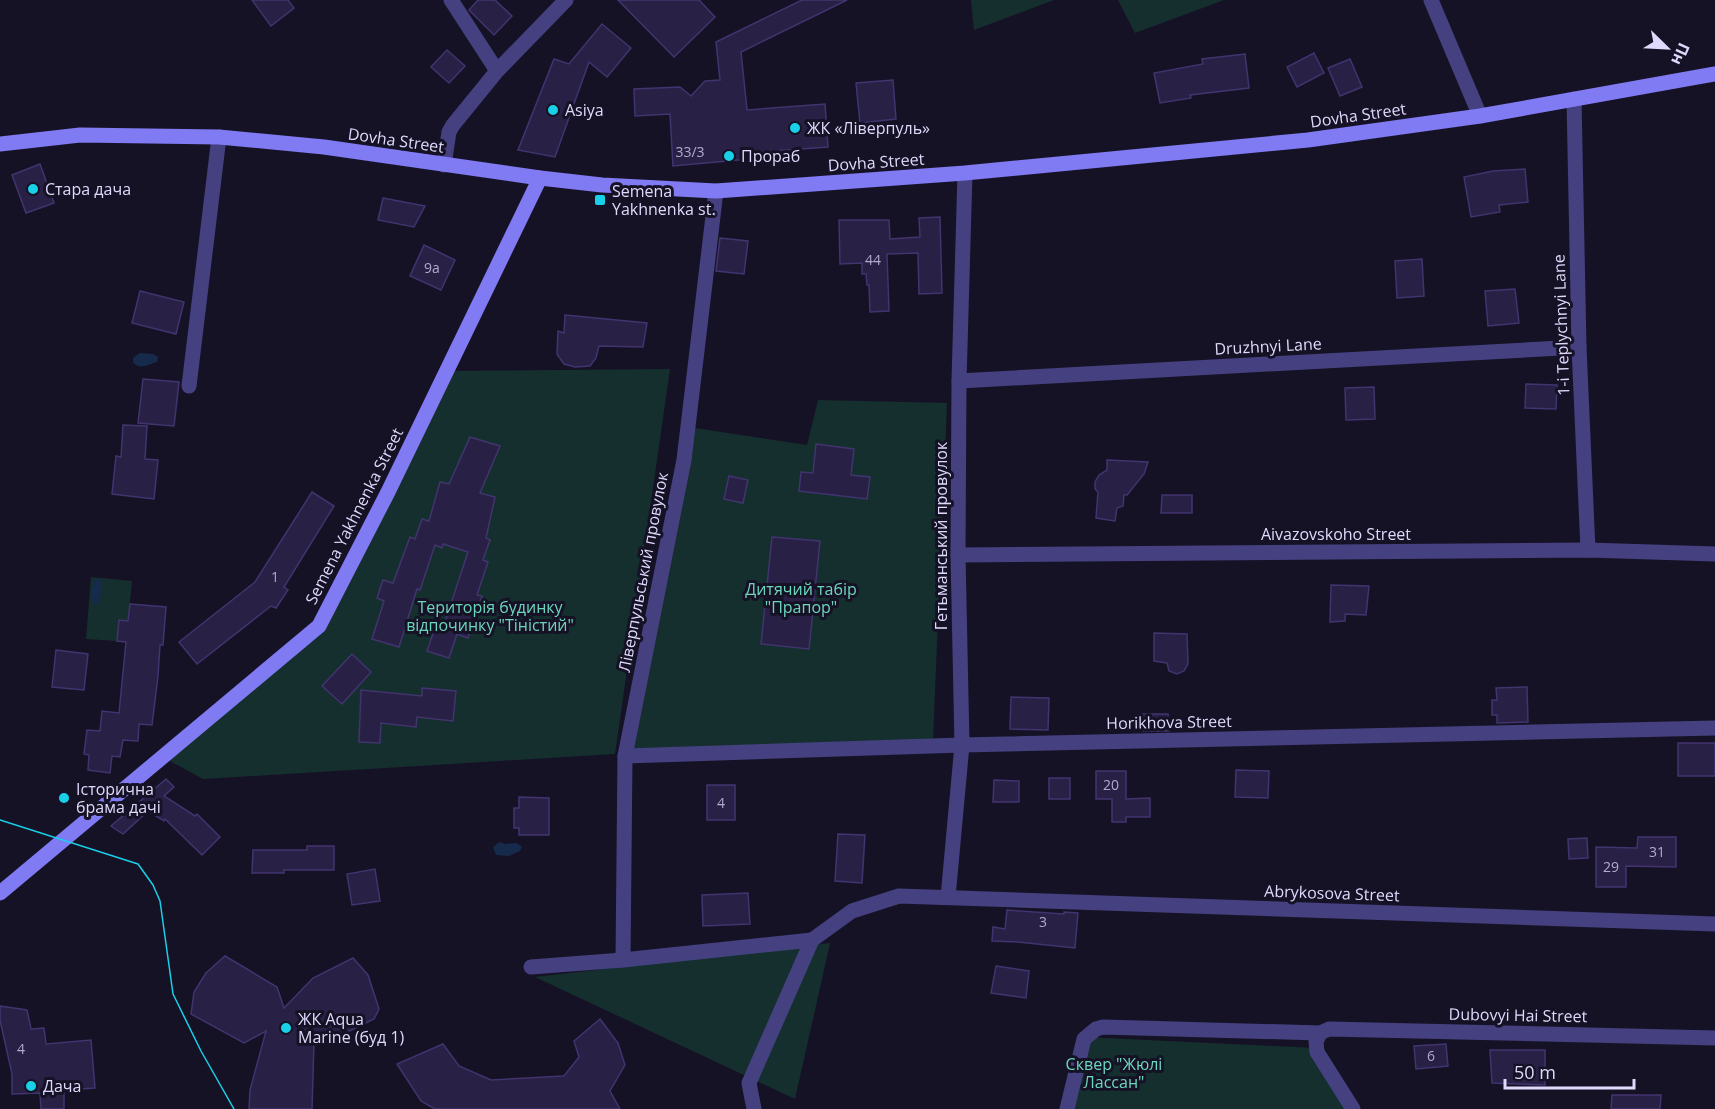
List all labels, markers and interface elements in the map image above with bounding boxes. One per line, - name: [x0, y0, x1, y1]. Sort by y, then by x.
- north arrow: [1637, 18, 1697, 78]
- text: Пн: [1666, 39, 1695, 69]
- street label: Dovha Street: [1309, 97, 1408, 133]
- place label: Asiya: [565, 99, 604, 121]
- marker: Asiya: [546, 103, 560, 117]
- place label: ЖК «Ліверпуль»: [807, 117, 930, 139]
- marker: ЖК «Ліверпуль»: [788, 121, 802, 135]
- street label: Dovha Street: [347, 122, 446, 158]
- house number: 33/3: [675, 142, 705, 161]
- place label: Прораб: [741, 145, 800, 167]
- street label: Dovha Street: [827, 148, 925, 176]
- marker: Прораб: [722, 149, 736, 163]
- place label: Стара дача: [45, 178, 131, 200]
- place label: Semena Yakhnenka st.: [612, 180, 716, 220]
- marker: Стара дача: [26, 182, 40, 196]
- marker: Semena Yakhnenka st.: [593, 193, 607, 207]
- house number: 44: [865, 250, 881, 269]
- street label: 1-i Teplychnyi Lane: [1548, 254, 1574, 396]
- house number: 9а: [424, 258, 440, 277]
- street label: Druzhnyi Lane: [1214, 332, 1322, 360]
- street label: Semena Yakhnenka Street: [300, 424, 408, 608]
- street label: Гетьманський провулок: [930, 441, 952, 630]
- street label: Ліверпульський провулок: [613, 469, 673, 674]
- street label: Aivazovskoho Street: [1261, 523, 1411, 545]
- house number: 1: [271, 567, 279, 586]
- park label: Дитячий табір "Прапор": [745, 578, 857, 618]
- park label: Територія будинку відпочинку "Тіністий": [406, 596, 574, 636]
- street label: Horikhova Street: [1106, 710, 1232, 734]
- house number: 20: [1103, 775, 1119, 794]
- place label: Історична брама дачі: [76, 778, 161, 818]
- marker: Історична брама дачі: [57, 791, 71, 805]
- house number: 4: [717, 793, 725, 812]
- house number: 31: [1649, 842, 1665, 861]
- house number: 29: [1603, 857, 1619, 876]
- street label: Abrykosova Street: [1264, 880, 1400, 906]
- house number: 3: [1039, 912, 1047, 931]
- street label: Dubovyi Hai Street: [1449, 1003, 1588, 1027]
- place label: ЖК Aqua Marine (буд 1): [298, 1008, 405, 1048]
- marker: ЖК Aqua Marine (буд 1): [279, 1021, 293, 1035]
- house number: 4: [17, 1039, 25, 1058]
- house number: 6: [1427, 1046, 1435, 1065]
- scale bar: [1505, 1052, 1634, 1090]
- park label: Сквер "Жюлі Лассан": [1066, 1053, 1162, 1093]
- text: 50 m: [1514, 1060, 1556, 1084]
- place label: Дача: [43, 1075, 81, 1097]
- marker: Дача: [24, 1079, 38, 1093]

